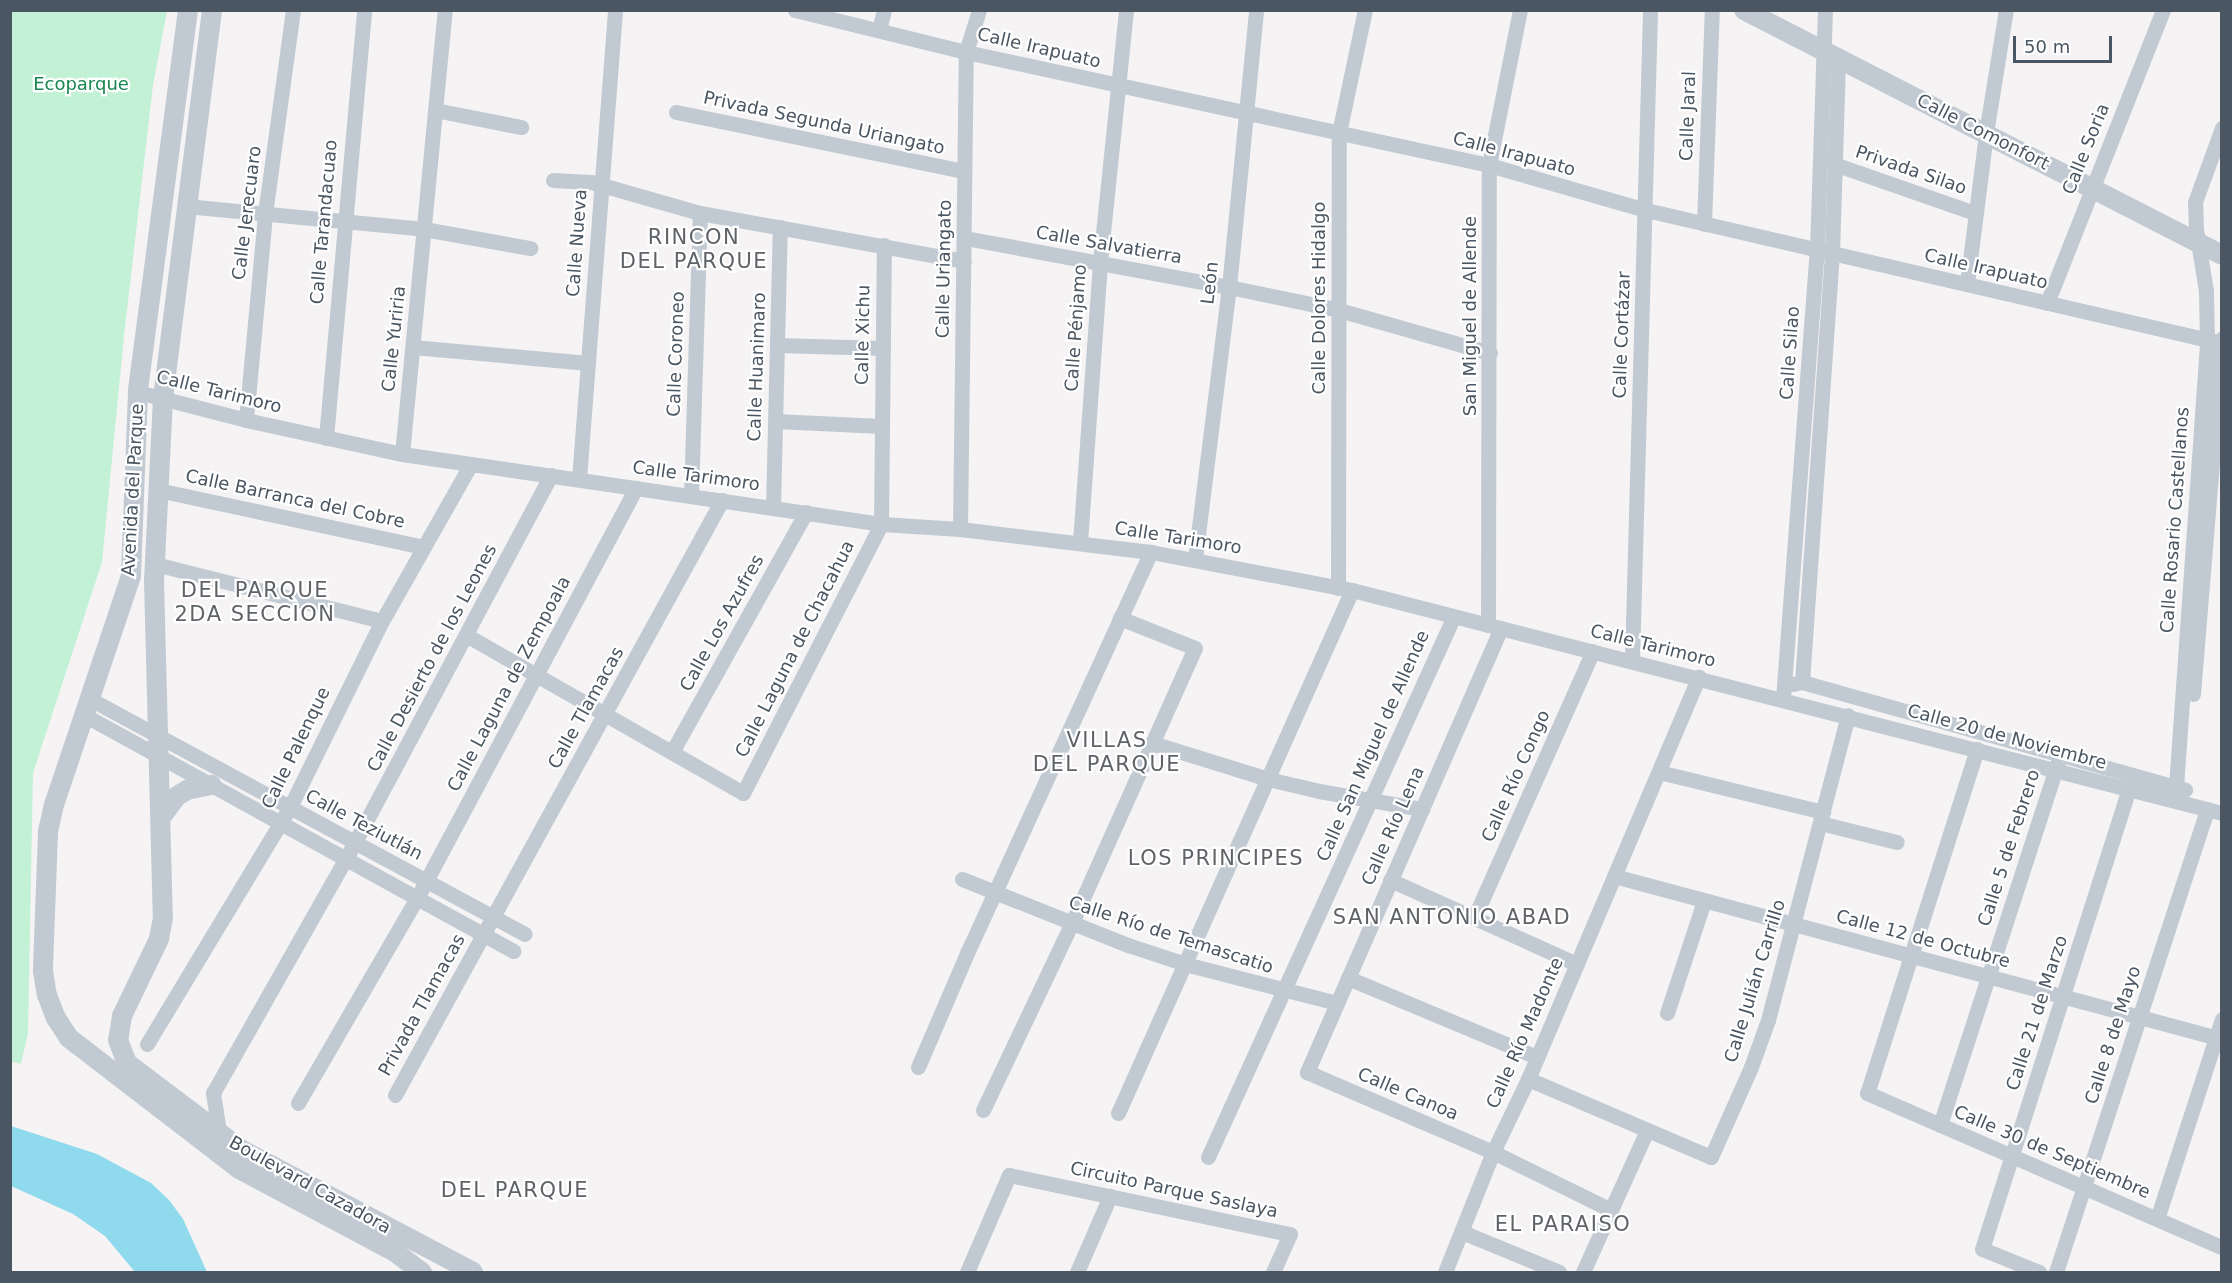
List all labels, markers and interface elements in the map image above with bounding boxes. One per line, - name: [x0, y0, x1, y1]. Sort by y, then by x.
- street label: Calle Irapuato: [975, 23, 1103, 73]
- scale bar: [2016, 24, 2115, 62]
- text: 50 m: [2024, 36, 2070, 57]
- street label: Calle Jaral: [1676, 71, 1700, 161]
- park label: Ecoparque: [33, 73, 129, 95]
- street label: Privada Segunda Uriangato: [701, 87, 947, 159]
- street label: Calle Comonfort: [1913, 89, 2053, 175]
- street label: Calle Soria: [2058, 100, 2114, 198]
- street label: Calle Irapuato: [1450, 127, 1578, 181]
- street label: Calle Tarandacuao: [306, 139, 342, 305]
- street label: Privada Silao: [1853, 141, 1969, 199]
- street label: Calle Jerecuaro: [228, 145, 266, 281]
- street label: Calle Nueva: [562, 188, 592, 298]
- street label: Calle Uriangato: [932, 199, 956, 339]
- street label: Calle Dolores Hidalgo: [1308, 202, 1330, 394]
- street label: San Miguel de Allende: [1459, 216, 1481, 416]
- street label: Calle Salvatierra: [1034, 221, 1184, 269]
- district label: RINCON DEL PARQUE: [620, 224, 768, 274]
- street label: Calle Irapuato: [1922, 244, 2050, 294]
- street label: León: [1197, 260, 1223, 306]
- street label: Calle Pénjamo: [1061, 264, 1091, 392]
- street label: Calle Cortázar: [1609, 271, 1635, 399]
- street label: Calle Yuriria: [378, 285, 410, 393]
- street label: Calle Xichu: [851, 285, 875, 385]
- street label: Calle Coroneo: [663, 291, 689, 417]
- street label: Calle Huanimaro: [744, 292, 770, 442]
- street label: Calle Silao: [1776, 305, 1804, 401]
- street label: Calle Tarimoro: [154, 366, 284, 418]
- street label: Avenida del Parque: [118, 403, 148, 577]
- street label: Calle Rosario Castellanos: [2156, 406, 2194, 634]
- street label: Calle Tarimoro: [631, 456, 761, 496]
- street label: Calle Barranca del Cobre: [183, 465, 407, 533]
- street label: Calle Tarimoro: [1113, 517, 1243, 559]
- street label: Calle Laguna de Chacahua: [731, 537, 859, 761]
- street label: Calle Desierto de los Leones: [363, 540, 501, 776]
- street label: Calle Los Azufres: [675, 551, 769, 695]
- street label: Calle Laguna de Zempoala: [443, 572, 575, 796]
- district label: DEL PARQUE 2DA SECCION: [174, 577, 336, 627]
- street label: Calle Tarimoro: [1588, 620, 1718, 672]
- street label: Calle San Miguel de Allende: [1312, 627, 1434, 865]
- street label: Calle Tlamacas: [544, 643, 628, 773]
- street label: Calle Palenque: [257, 684, 335, 812]
- street label: Calle 20 de Noviembre: [1905, 700, 2109, 774]
- street label: Calle Río Congo: [1477, 707, 1555, 845]
- district label: VILLAS DEL PARQUE: [1033, 727, 1181, 777]
- street label: Calle Río Lena: [1357, 763, 1429, 889]
- street label: Calle 5 de Febrero: [1973, 767, 2045, 929]
- street label: Calle Teziutlán: [302, 785, 426, 865]
- district label: LOS PRINCIPES: [1128, 845, 1304, 871]
- street label: Calle Río de Temascatio: [1066, 892, 1276, 978]
- street label: Calle Julián Carrillo: [1720, 897, 1790, 1065]
- district label: SAN ANTONIO ABAD: [1333, 904, 1571, 930]
- street label: Calle 12 de Octubre: [1834, 905, 2012, 973]
- street label: Privada Tlamacas: [374, 930, 470, 1080]
- street label: Calle 21 de Marzo: [2002, 933, 2072, 1093]
- street label: Calle Río Madonte: [1482, 954, 1568, 1112]
- street label: Calle 8 de Mayo: [2080, 963, 2146, 1107]
- street label: Calle Canoa: [1354, 1063, 1462, 1125]
- street label: Calle 30 de Septiembre: [1951, 1101, 2153, 1203]
- street label: Boulevard Cazadora: [225, 1132, 395, 1238]
- street label: Circuito Parque Saslaya: [1068, 1157, 1280, 1223]
- district label: DEL PARQUE: [441, 1177, 589, 1203]
- district label: EL PARAISO: [1495, 1211, 1631, 1237]

